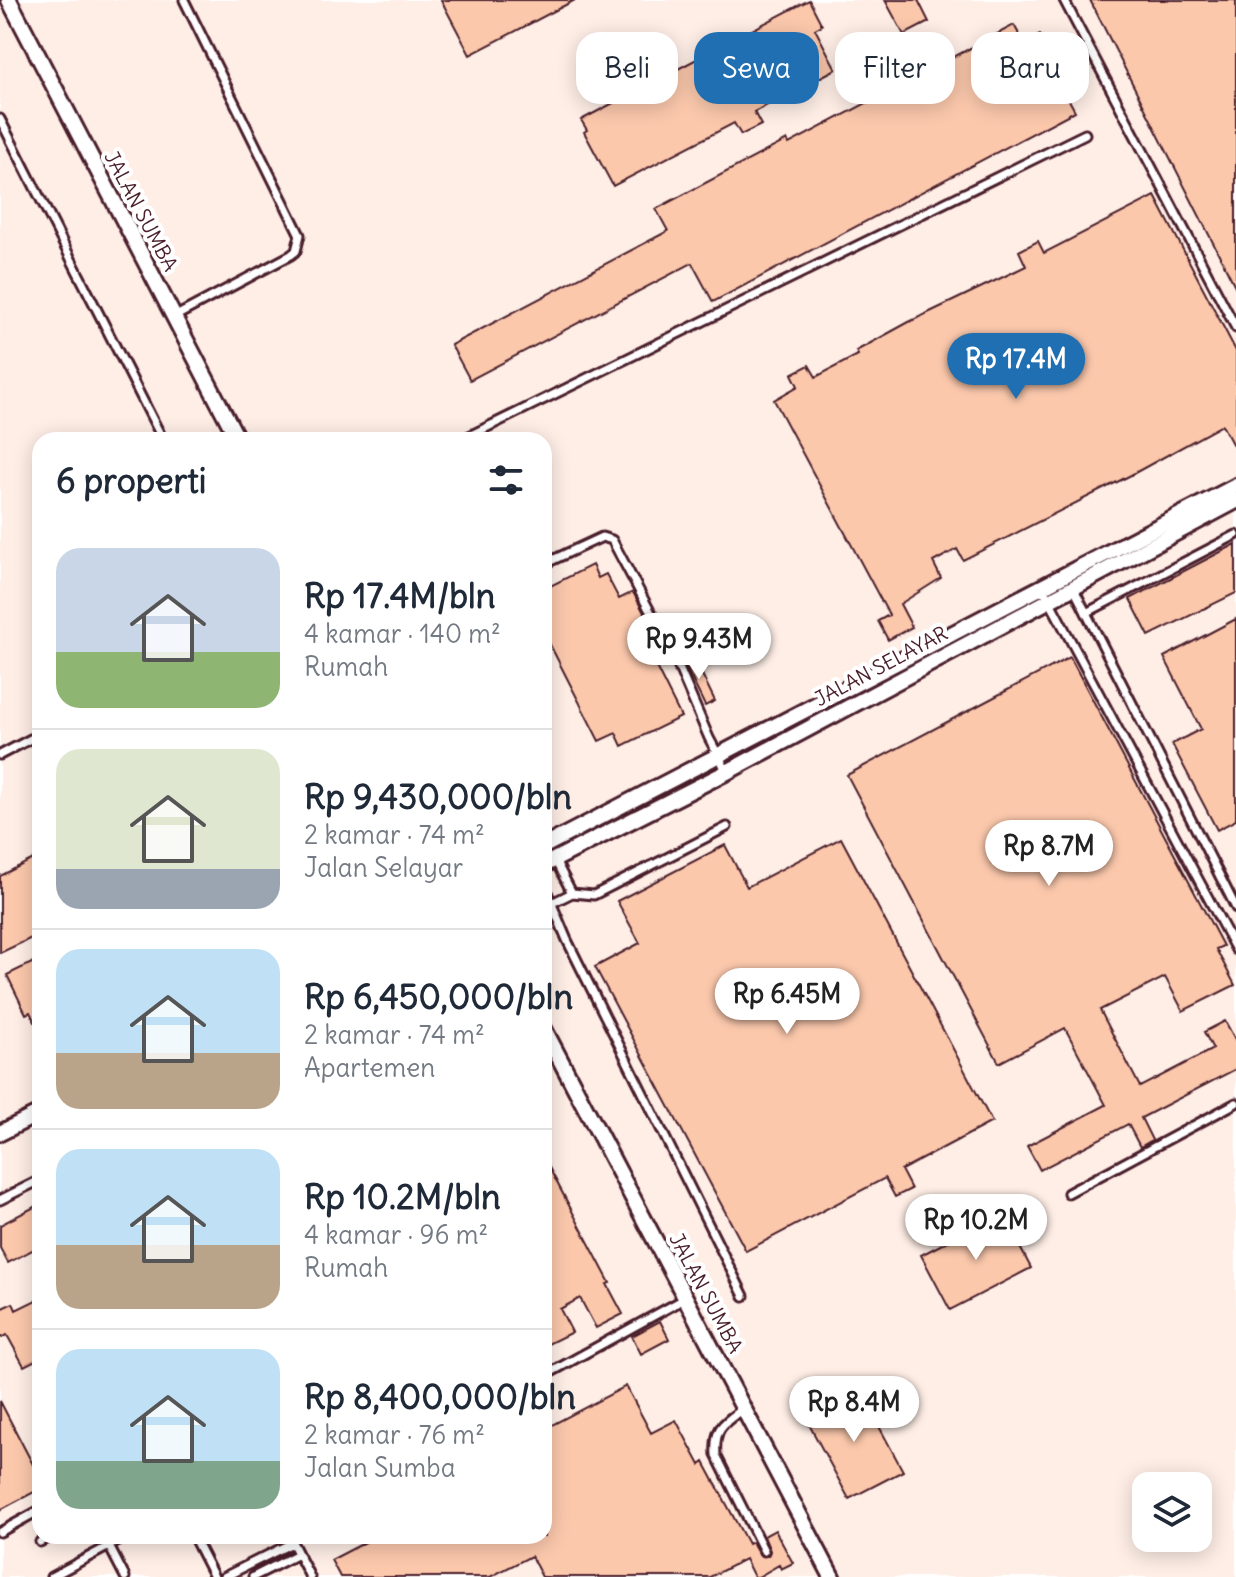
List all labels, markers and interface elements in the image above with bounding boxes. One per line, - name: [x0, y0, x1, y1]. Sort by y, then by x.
- chip: Beli: [576, 32, 678, 104]
- chip: Sewa: [694, 32, 819, 104]
- chip: Filter: [835, 32, 955, 104]
- chip: Baru: [971, 32, 1089, 104]
- street label: JALAN SUMBA: [99, 146, 184, 275]
- pin: Rp 17.4M: [933, 333, 1099, 401]
- text: Rp 17.4M: [965, 342, 1067, 375]
- icon: filters: [484, 458, 528, 502]
- text: 6 properti: [56, 459, 206, 502]
- text: Rp 17.4M/bln: [304, 574, 495, 617]
- icon: home: [120, 580, 216, 676]
- pin: Rp 9.43M: [616, 613, 782, 681]
- text: 4 kamar · 140 m²: [304, 617, 501, 650]
- street label: JALAN SELAYAR: [810, 620, 952, 711]
- text: Rp 9.43M: [645, 622, 753, 655]
- text: Rumah: [304, 650, 388, 683]
- text: Rp 9,430,000/bln: [304, 775, 572, 818]
- icon: home: [120, 781, 216, 877]
- text: 2 kamar · 74 m²: [304, 818, 485, 851]
- pin: Rp 8.7M: [975, 820, 1123, 888]
- text: Rp 8.7M: [1003, 829, 1095, 862]
- text: Jalan Selayar: [304, 851, 463, 884]
- pin: Rp 6.45M: [704, 968, 870, 1036]
- text: Rp 6,450,000/bln: [304, 975, 573, 1018]
- text: Rp 6.45M: [733, 977, 841, 1010]
- icon: home: [120, 981, 216, 1077]
- text: 2 kamar · 74 m²: [304, 1018, 485, 1051]
- text: Apartemen: [304, 1051, 435, 1084]
- text: Rp 10.2M/bln: [304, 1175, 501, 1218]
- icon: home: [120, 1181, 216, 1277]
- pin: Rp 10.2M: [893, 1194, 1059, 1262]
- text: Rp 10.2M: [923, 1203, 1029, 1236]
- text: 4 kamar · 96 m²: [304, 1218, 488, 1251]
- street label: JALAN SUMBA: [664, 1228, 749, 1357]
- text: Rumah: [304, 1251, 388, 1284]
- text: Rp 8,400,000/bln: [304, 1375, 576, 1418]
- pin: Rp 8.4M: [780, 1376, 928, 1444]
- icon: home: [120, 1381, 216, 1477]
- text: Rp 8.4M: [807, 1385, 901, 1418]
- text: 2 kamar · 76 m²: [304, 1418, 485, 1451]
- text: Jalan Sumba: [304, 1451, 456, 1484]
- map controls: [1132, 1472, 1212, 1552]
- button: layers: [1132, 1472, 1212, 1552]

